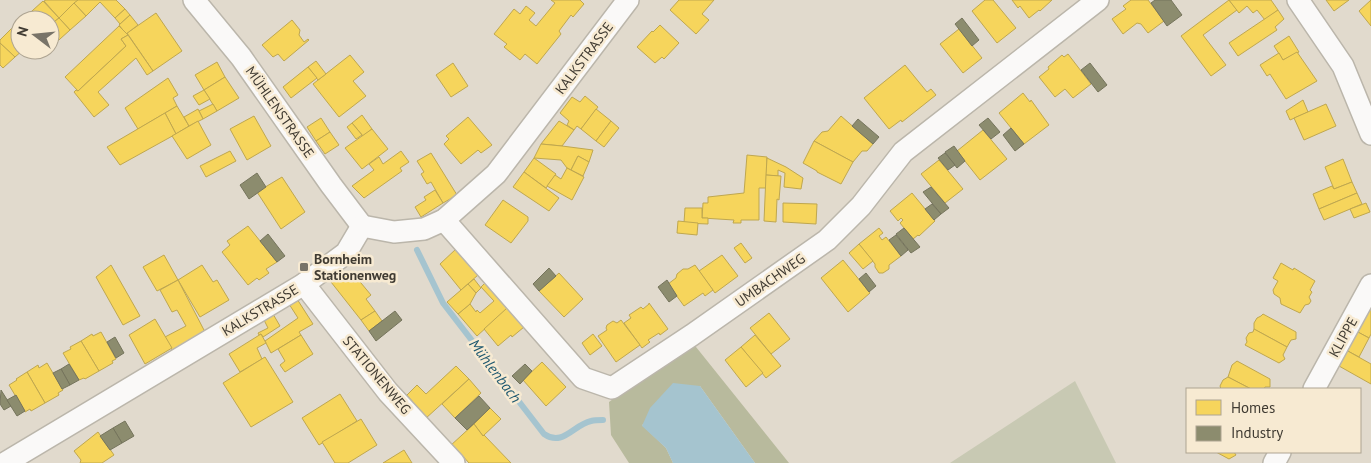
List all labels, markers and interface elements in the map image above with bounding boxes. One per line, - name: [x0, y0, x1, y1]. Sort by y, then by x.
- north arrow: [10, 10, 60, 60]
- street label: KALKSTRASSE: [551, 18, 617, 98]
- text: N: [13, 25, 32, 38]
- street label: MÜHLENSTRASSE: [242, 63, 318, 161]
- street label: UMBACHWEG: [732, 249, 808, 311]
- place label: Bornheim Stationenweg: [314, 250, 396, 284]
- marker: Bornheim Stationenweg: [298, 261, 310, 273]
- street label: KALKSTRASSE: [219, 280, 301, 340]
- street label: KLIPPE: [1325, 314, 1361, 360]
- street label: STATIONENWEG: [339, 332, 415, 418]
- water label: Mühlenbach: [465, 335, 526, 406]
- legend: [1186, 388, 1361, 453]
- text: Homes: [1231, 398, 1275, 417]
- text: Industry: [1231, 423, 1283, 442]

